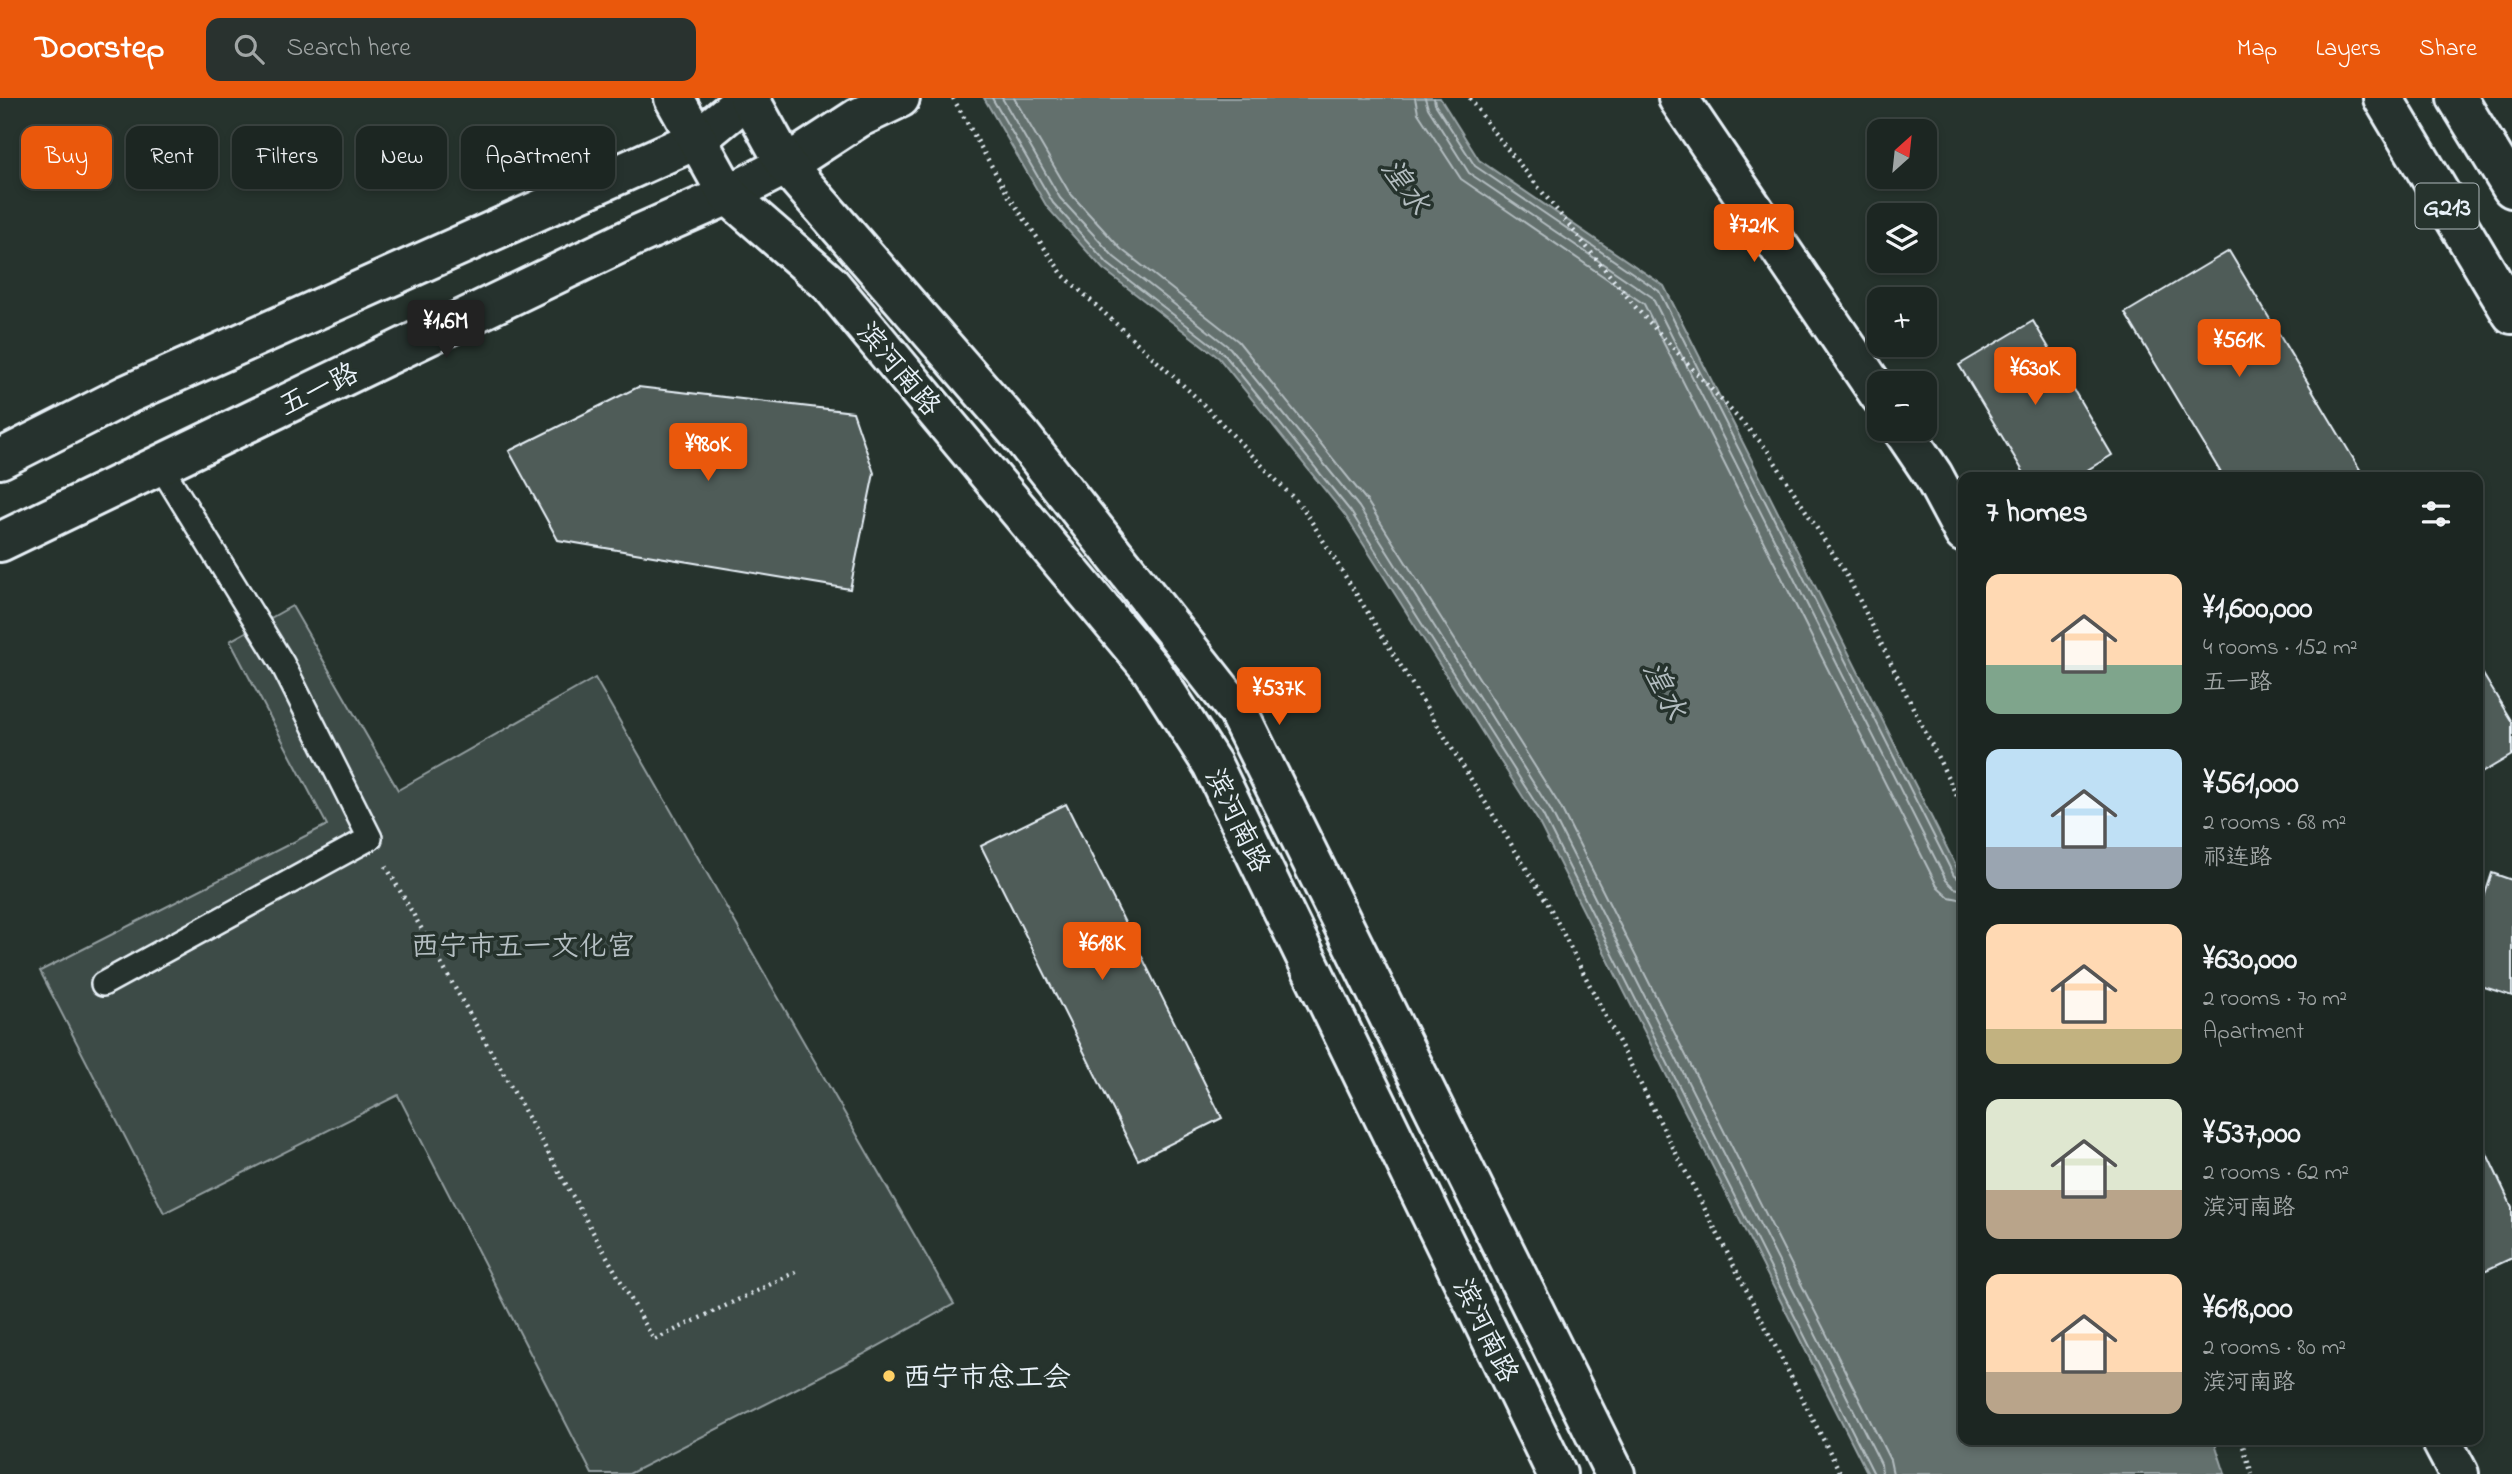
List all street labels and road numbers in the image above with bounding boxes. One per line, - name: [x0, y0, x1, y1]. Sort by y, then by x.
- road number: G213: [2416, 184, 2478, 228]
- street label: 滨河南路: [846, 314, 949, 426]
- street label: 五一路: [273, 354, 366, 428]
- street label: 滨河南路: [1193, 762, 1279, 881]
- street label: 滨河南路: [1441, 1272, 1527, 1391]

